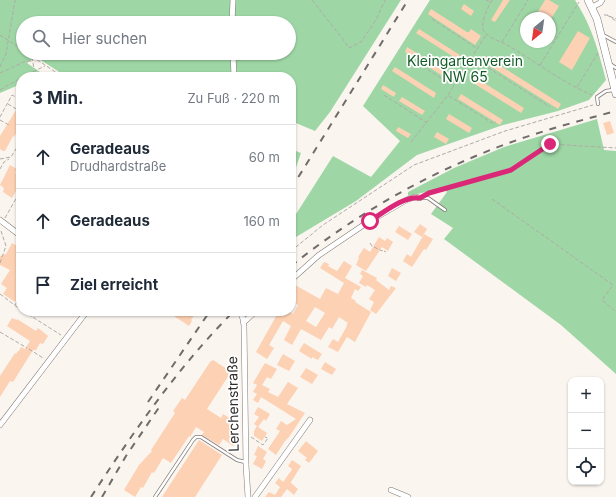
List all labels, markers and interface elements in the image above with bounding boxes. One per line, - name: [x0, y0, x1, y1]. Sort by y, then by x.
- north arrow: [520, 12, 556, 48]
- search box: [16, 16, 296, 60]
- icon: search: [30, 27, 52, 49]
- text: Hier suchen: [62, 29, 147, 48]
- park label: Kleingartenverein NW 65: [407, 52, 523, 85]
- text: 3 Min.: [32, 88, 84, 108]
- text: Zu Fuß · 220 m: [187, 90, 280, 106]
- route end: [541, 135, 559, 153]
- text: Geradeaus: [70, 139, 150, 158]
- icon: ahead: [32, 146, 54, 168]
- text: 60 m: [249, 149, 280, 165]
- text: Drudhardstraße: [70, 158, 166, 174]
- icon: ahead: [32, 210, 54, 232]
- text: Geradeaus: [70, 211, 150, 230]
- route start: [361, 212, 379, 230]
- text: 160 m: [243, 213, 280, 229]
- icon: arrive: [32, 274, 54, 296]
- text: Ziel erreicht: [70, 275, 158, 294]
- street label: Lerchenstraße: [223, 356, 242, 452]
- map controls: [568, 377, 604, 485]
- button: +: [568, 377, 604, 413]
- button: −: [568, 413, 604, 449]
- button: locate: [568, 449, 604, 485]

